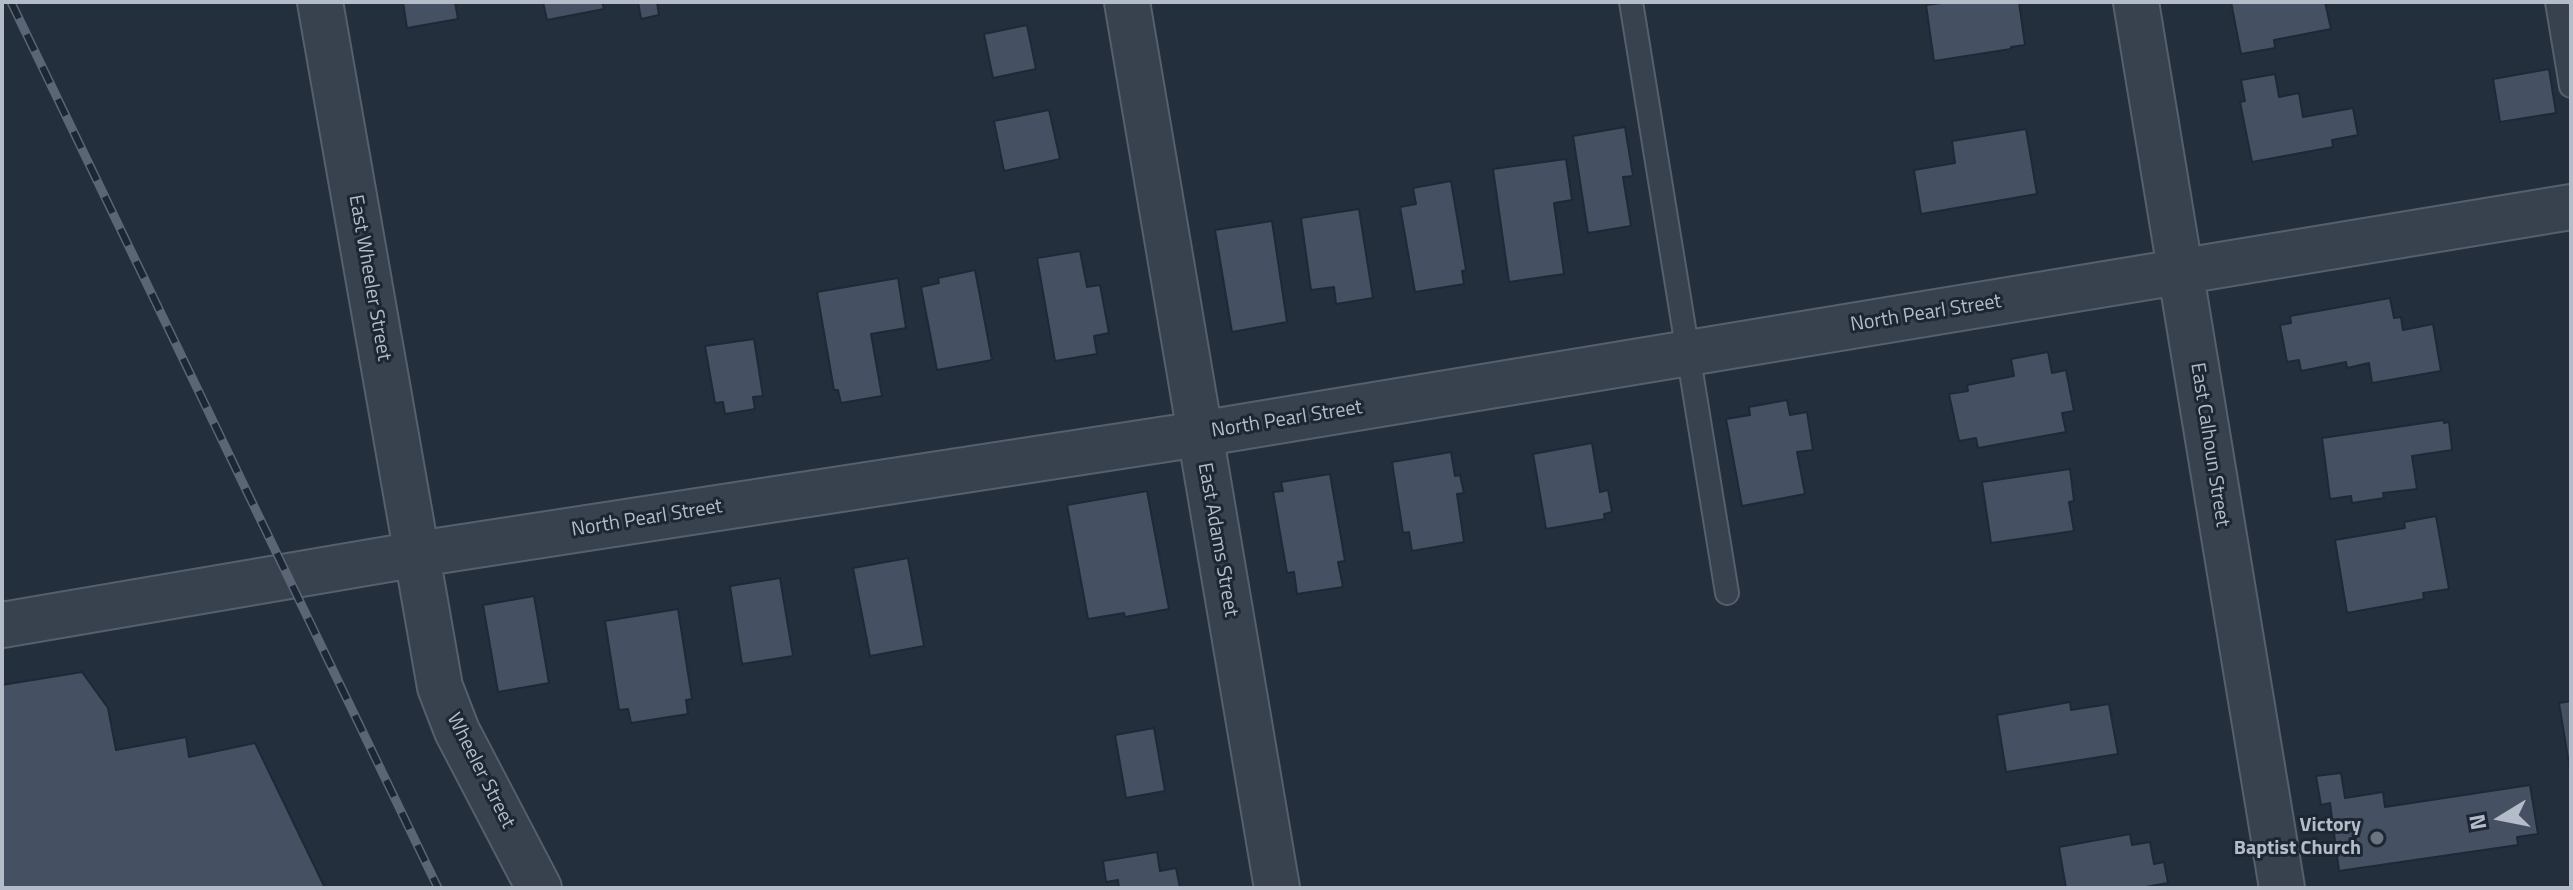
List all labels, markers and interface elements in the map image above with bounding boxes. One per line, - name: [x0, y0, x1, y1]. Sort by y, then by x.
- street label: East Wheeler Street: [343, 193, 395, 363]
- street label: North Pearl Street: [1849, 290, 2003, 338]
- street label: East Calhoun Street: [2184, 361, 2234, 529]
- street label: North Pearl Street: [1210, 396, 1364, 444]
- street label: East Adams Street: [1192, 461, 1242, 619]
- street label: North Pearl Street: [570, 495, 724, 543]
- street label: Wheeler Street: [441, 709, 519, 833]
- north arrow: [2461, 778, 2541, 858]
- text: N: [2459, 812, 2495, 833]
- place label: Victory Baptist Church: [2234, 814, 2361, 861]
- marker: Victory Baptist Church: [2368, 829, 2386, 847]

